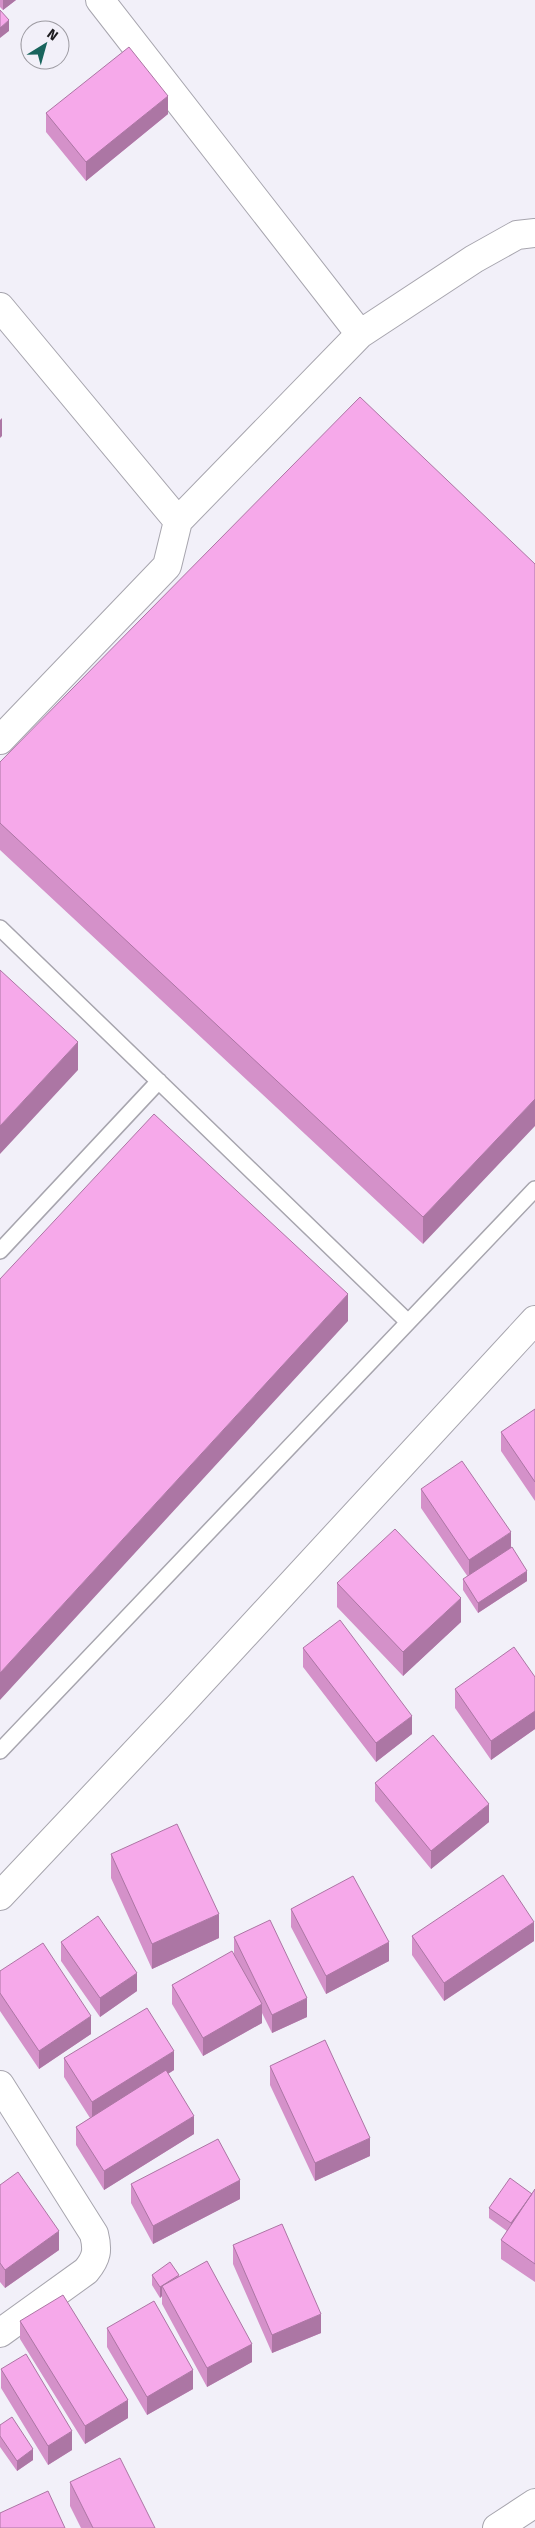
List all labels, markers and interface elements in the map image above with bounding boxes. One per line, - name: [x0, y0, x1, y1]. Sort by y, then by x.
- north arrow: [20, 20, 70, 70]
- text: N: [44, 25, 61, 45]

